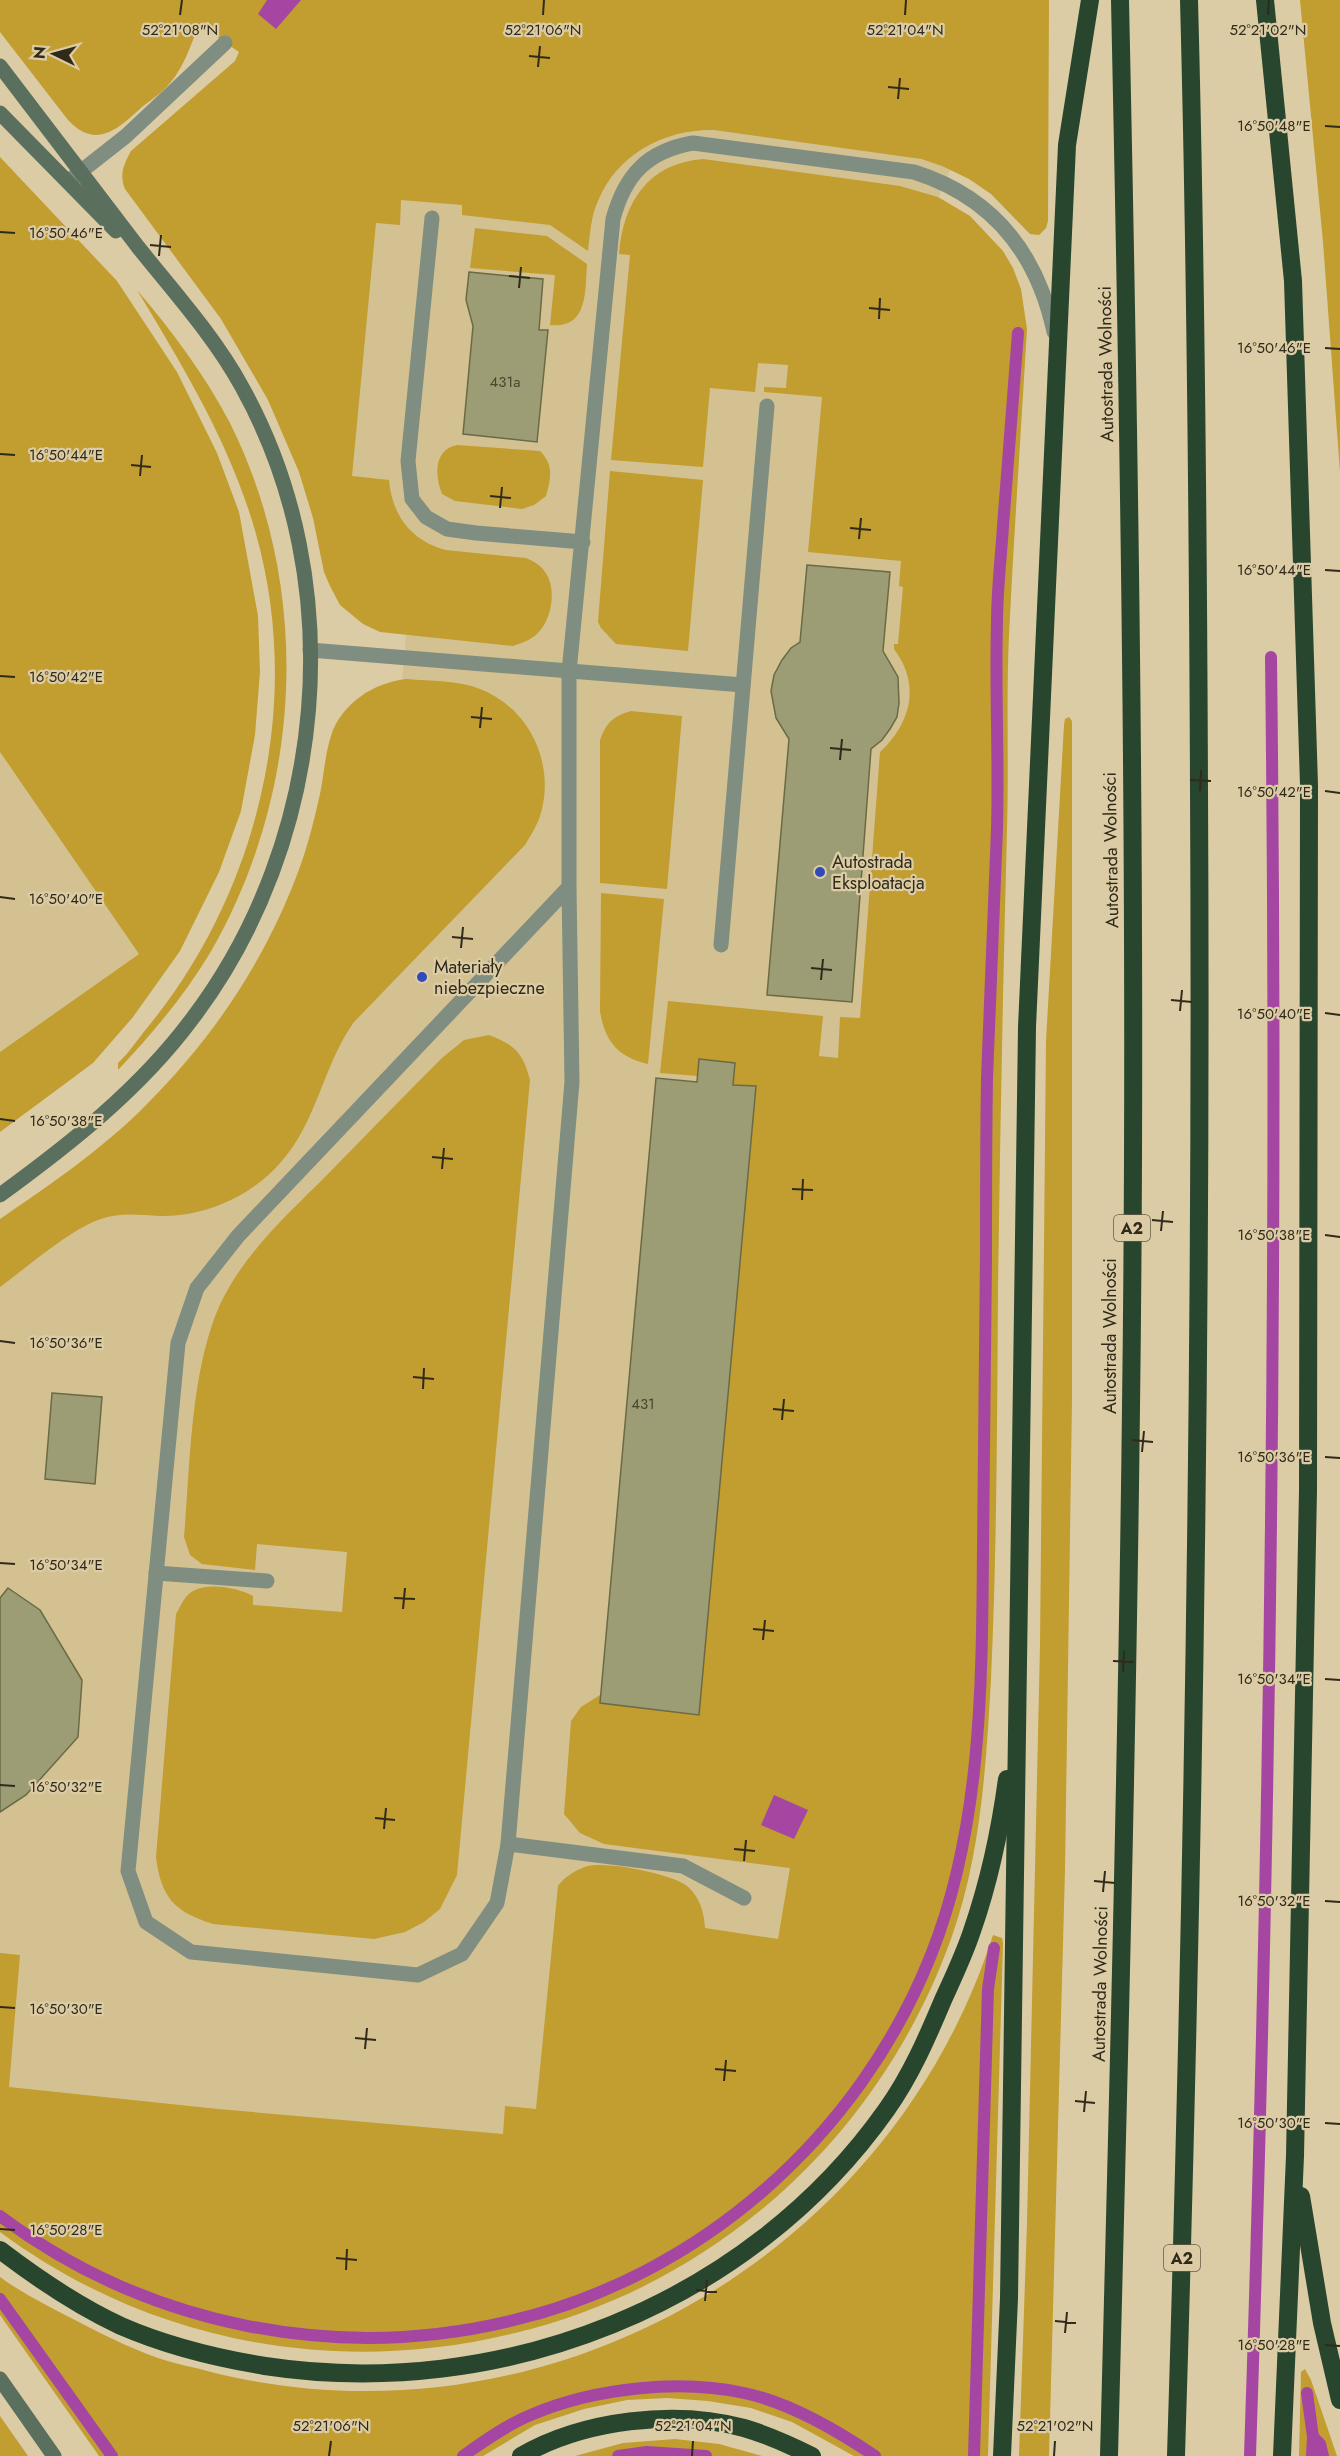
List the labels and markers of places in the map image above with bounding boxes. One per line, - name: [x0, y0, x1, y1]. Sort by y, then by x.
- place label: Autostrada Eksploatacja: [832, 849, 925, 896]
- marker: Autostrada Eksploatacja: [813, 865, 827, 879]
- place label: Materiały niebezpieczne: [434, 954, 545, 1001]
- marker: Materiały niebezpieczne: [415, 970, 429, 984]

